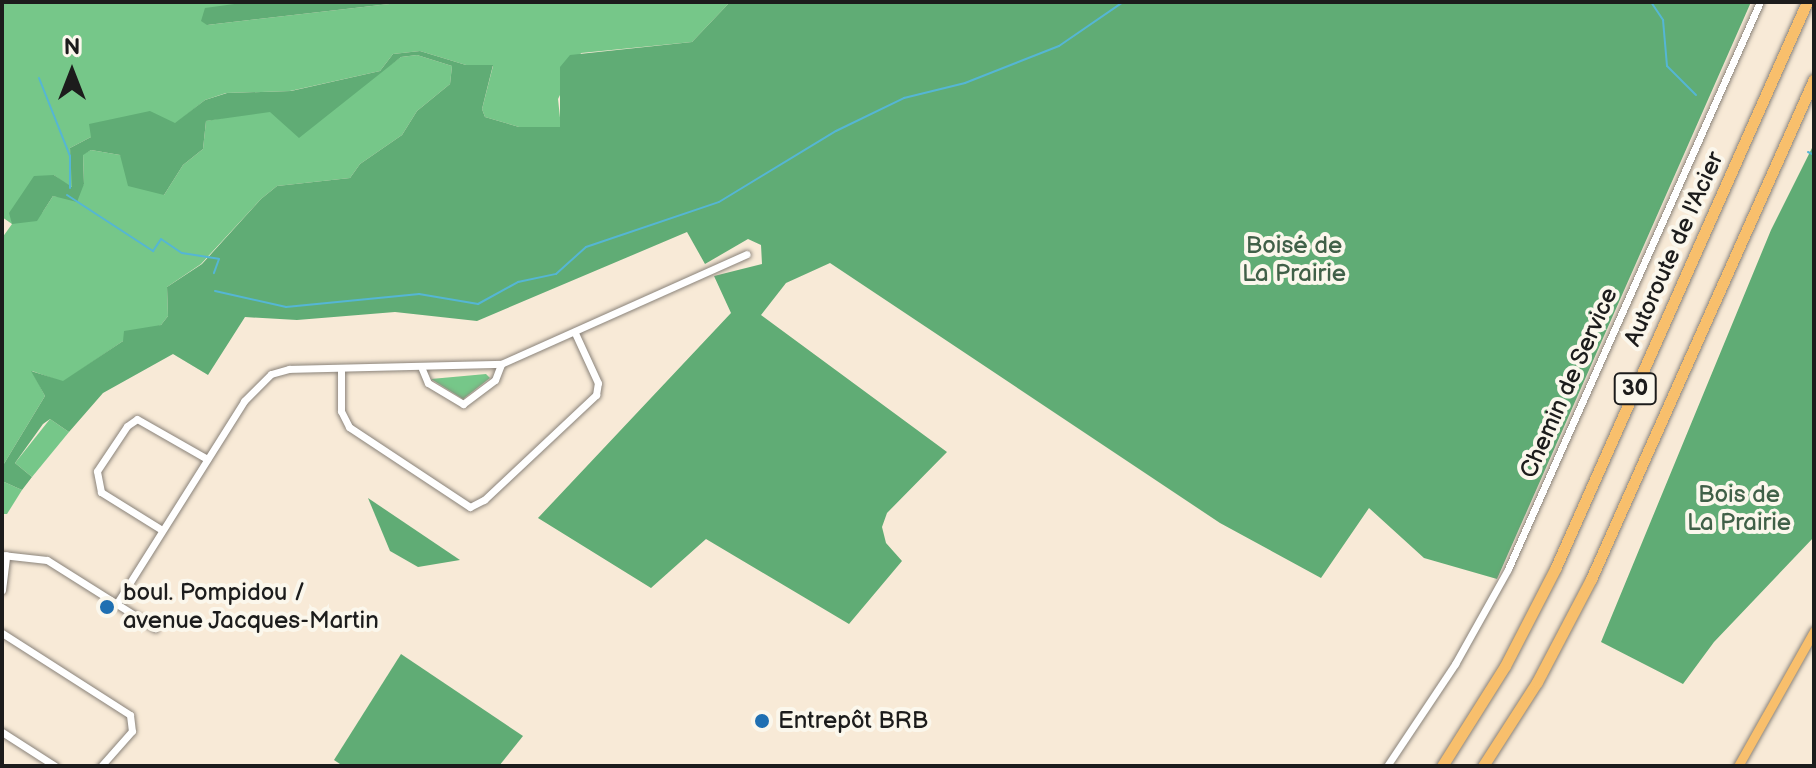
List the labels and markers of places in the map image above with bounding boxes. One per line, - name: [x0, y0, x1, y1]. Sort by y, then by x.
- place label: boul. Pompidou / avenue Jacques-Martin: [123, 579, 380, 635]
- marker: boul. Pompidou / avenue Jacques-Martin: [98, 598, 116, 616]
- place label: Entrepôt BRB: [778, 707, 928, 735]
- marker: Entrepôt BRB: [753, 712, 771, 730]

